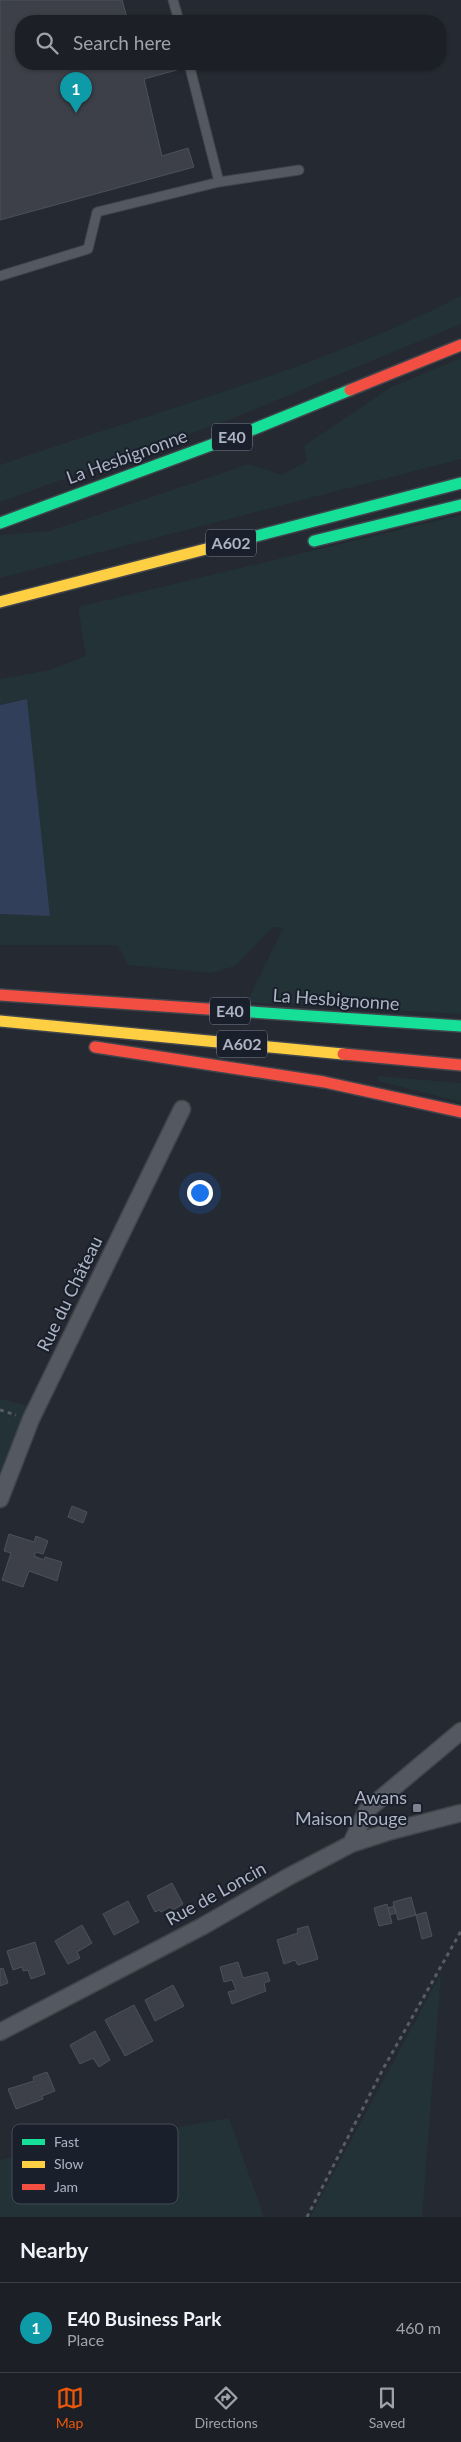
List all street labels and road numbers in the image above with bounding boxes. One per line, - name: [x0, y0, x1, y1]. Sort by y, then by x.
- street label: La Hesbignonne: [63, 424, 190, 488]
- road number: E40: [212, 424, 252, 451]
- road number: A602: [206, 530, 256, 556]
- street label: La Hesbignonne: [272, 984, 400, 1014]
- road number: E40: [210, 998, 250, 1024]
- road number: A602: [217, 1030, 267, 1058]
- street label: Rue du Château: [32, 1232, 107, 1355]
- street label: Rue de Loncin: [162, 1857, 269, 1930]

